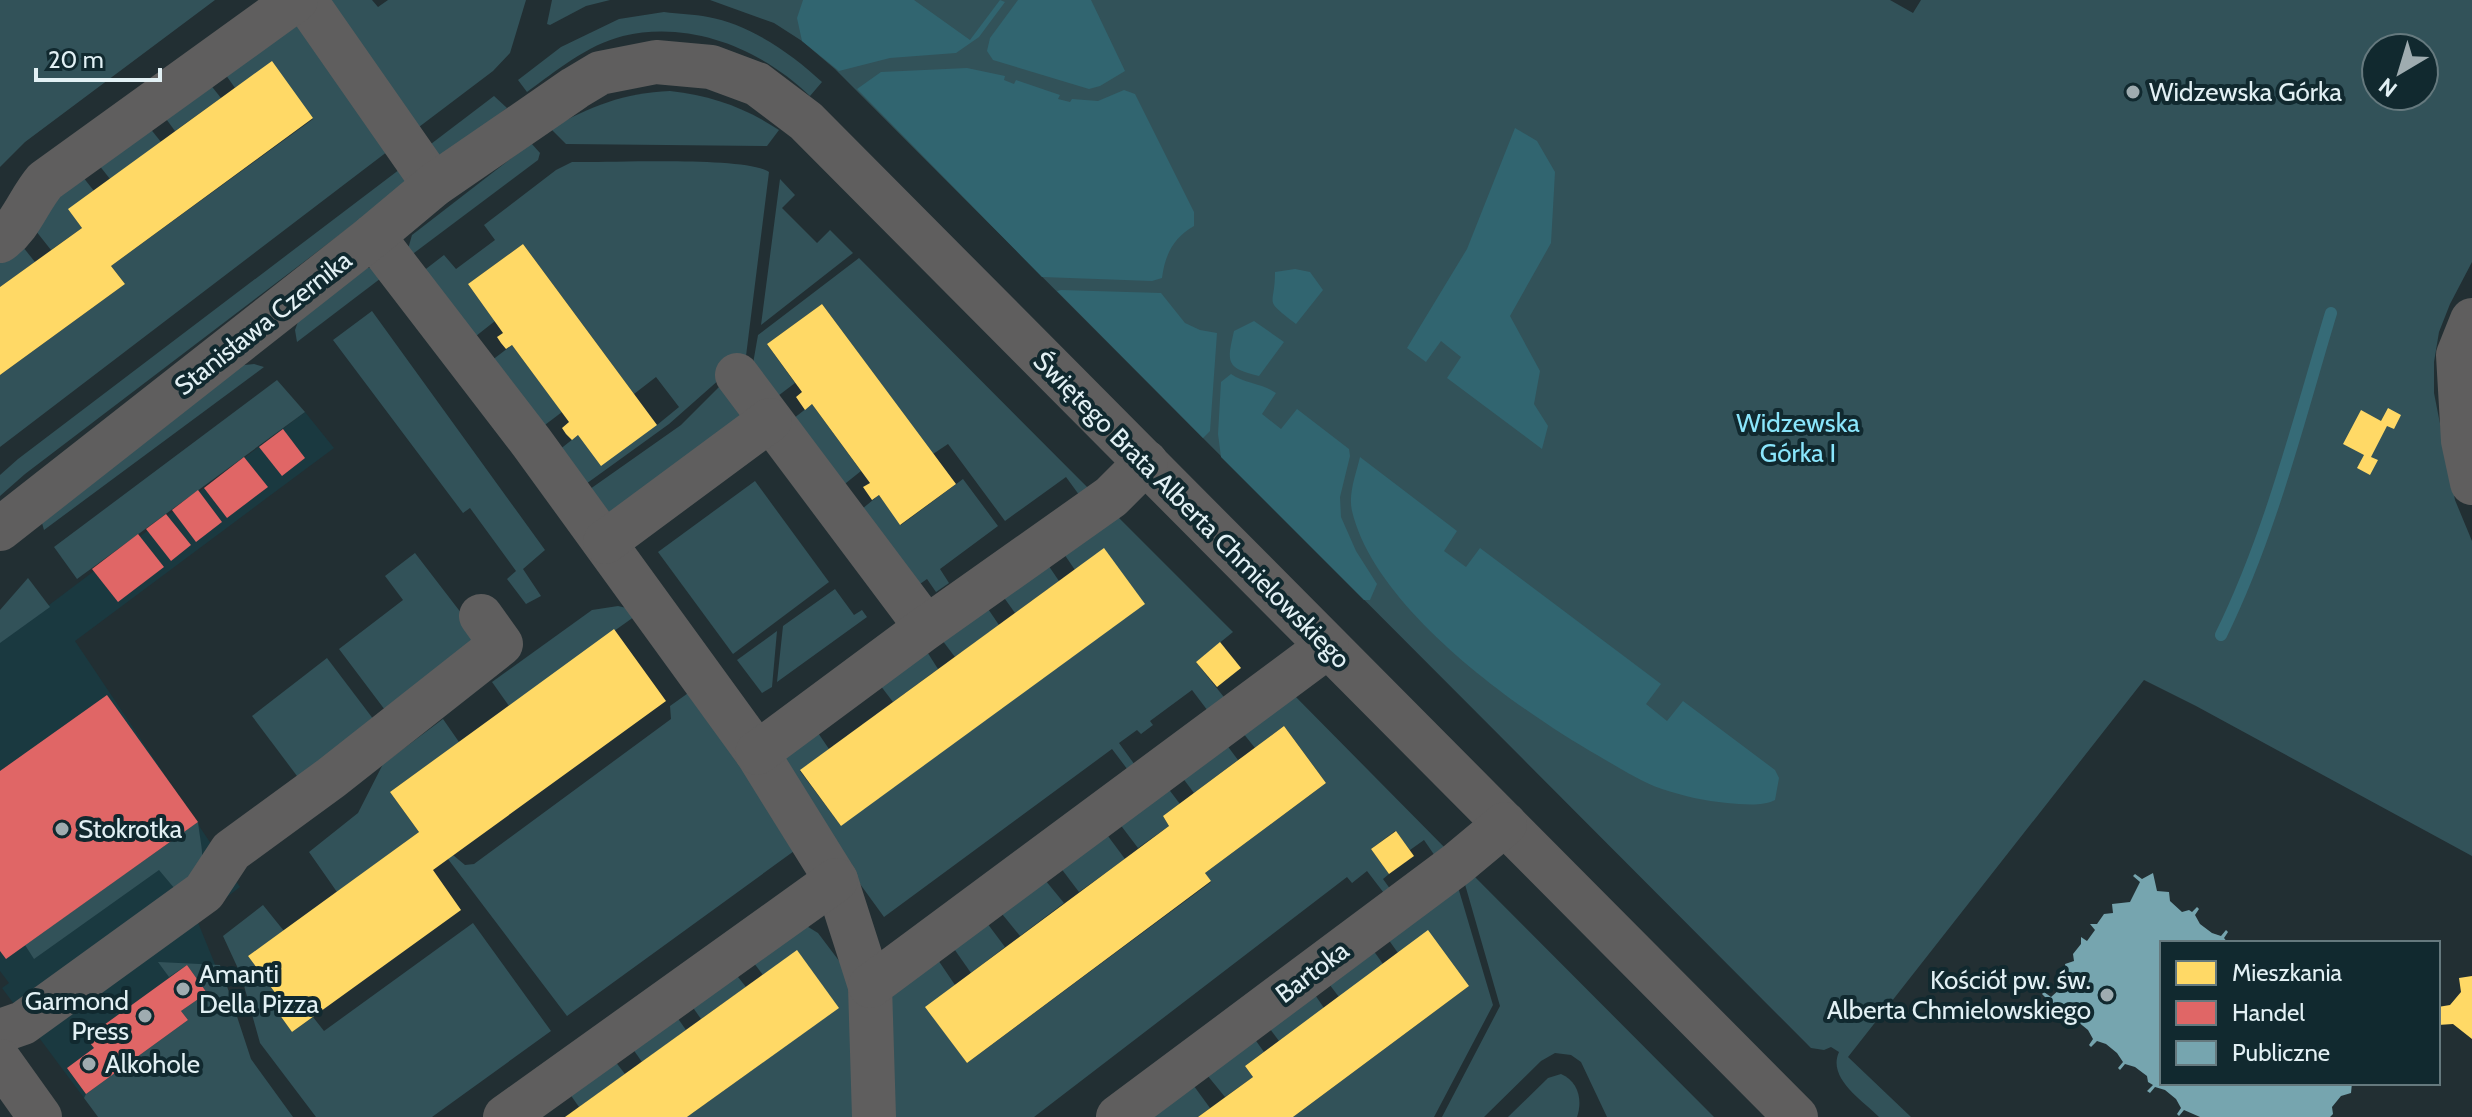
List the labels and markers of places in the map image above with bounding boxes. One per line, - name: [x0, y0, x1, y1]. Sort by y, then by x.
- place label: Widzewska Górka: [2149, 76, 2343, 108]
- marker: Widzewska Górka: [2124, 83, 2142, 101]
- place label: Stokrotka: [78, 813, 183, 845]
- marker: Stokrotka: [53, 820, 71, 838]
- place label: Amanti Della Pizza: [199, 958, 319, 1020]
- place label: Kościół pw. św. Alberta Chmielowskiego: [1827, 964, 2091, 1026]
- marker: Amanti Della Pizza: [174, 980, 192, 998]
- place label: Garmond Press: [25, 985, 129, 1047]
- marker: Kościół pw. św. Alberta Chmielowskiego: [2098, 986, 2116, 1004]
- marker: Garmond Press: [136, 1007, 154, 1025]
- place label: Alkohole: [105, 1048, 200, 1080]
- marker: Alkohole: [80, 1055, 98, 1073]

